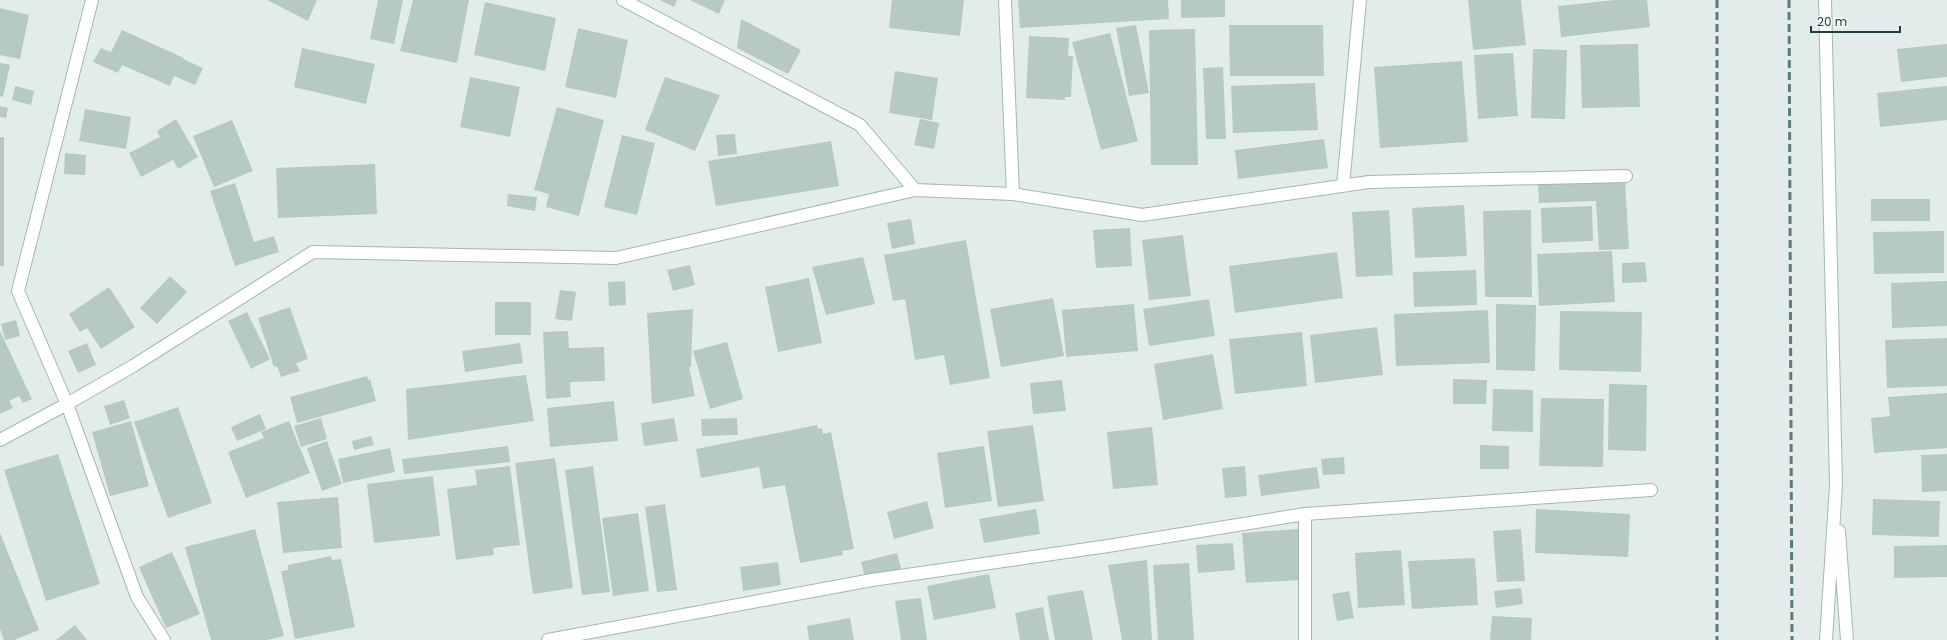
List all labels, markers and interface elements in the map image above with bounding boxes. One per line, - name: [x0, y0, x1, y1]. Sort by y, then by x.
- scale bar: [1811, 8, 1900, 34]
- text: 20 m: [1817, 13, 1847, 30]

